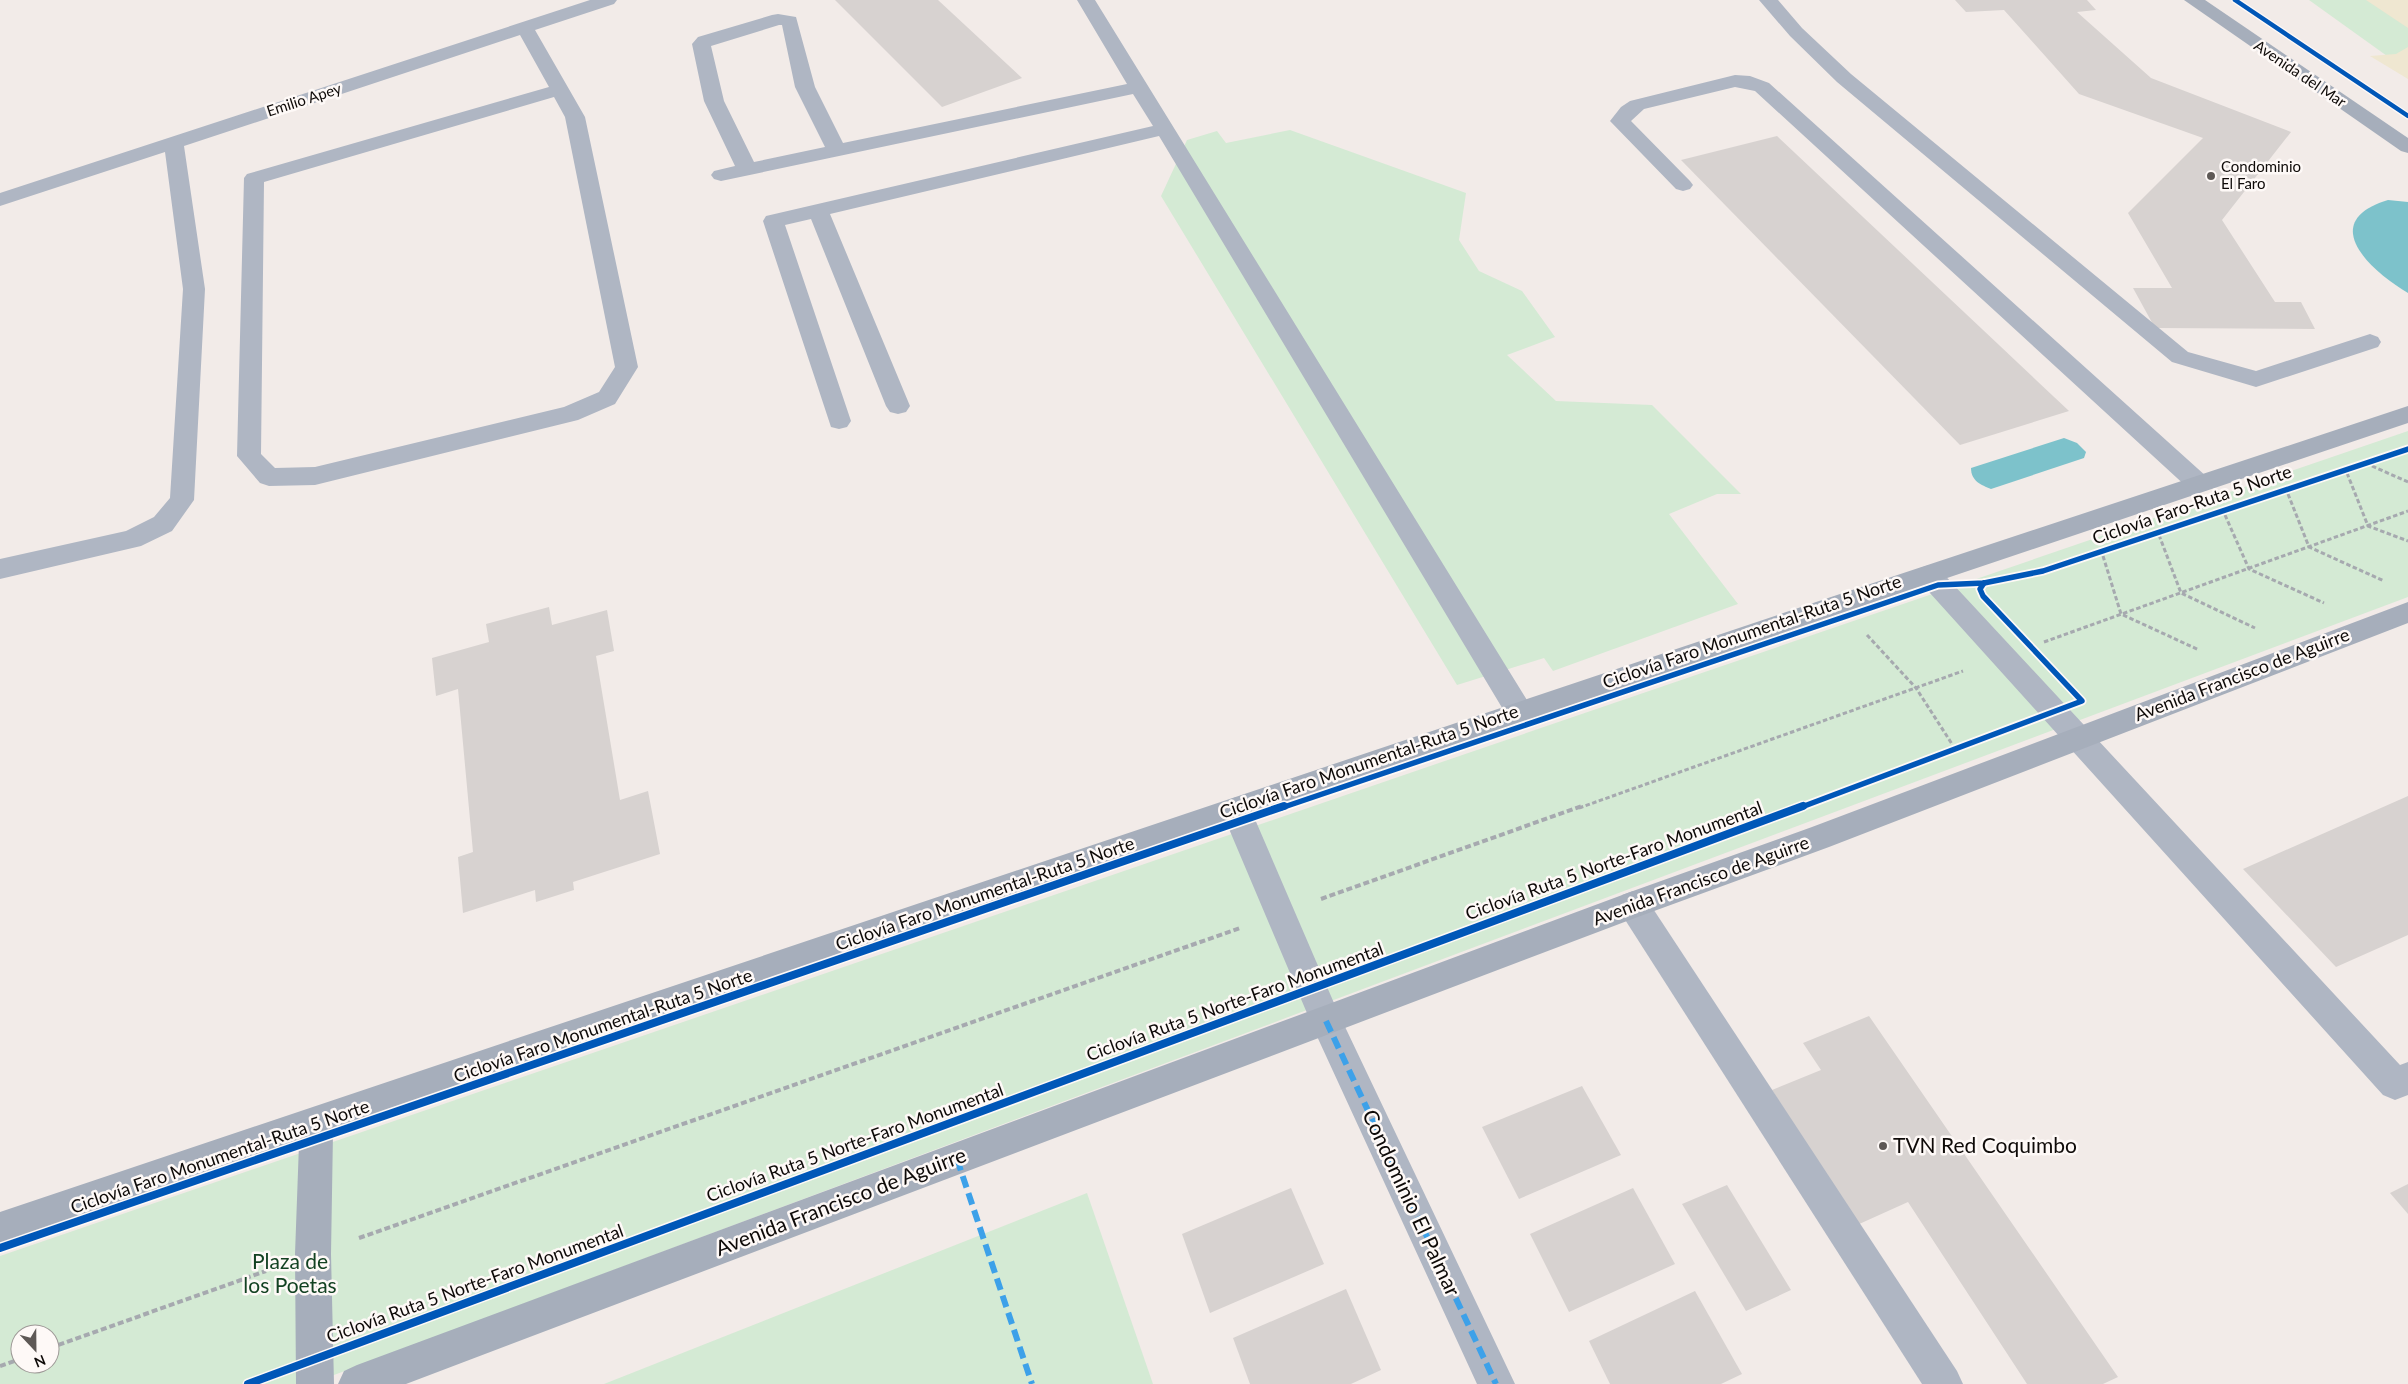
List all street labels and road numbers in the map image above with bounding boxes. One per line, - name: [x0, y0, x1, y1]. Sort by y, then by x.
- street label: Avenida del Mar: [2251, 36, 2350, 111]
- street label: Emilio Apey: [264, 78, 344, 120]
- street label: Ciclovía Faro-Ruta 5 Norte: [2089, 460, 2294, 549]
- street label: Ciclovía Faro Monumental-Ruta 5 Norte: [1599, 569, 1904, 693]
- street label: Avenida Francisco de Aguirre: [2131, 623, 2352, 725]
- street label: Ciclovía Faro Monumental-Ruta 5 Norte: [1216, 699, 1521, 823]
- street label: Ciclovía Ruta 5 Norte-Faro Monumental: [1462, 796, 1765, 924]
- street label: Ciclovía Faro Monumental-Ruta 5 Norte: [832, 831, 1137, 955]
- street label: Avenida Francisco de Aguirre: [1590, 831, 1812, 929]
- street label: Ciclovía Ruta 5 Norte-Faro Monumental: [1083, 937, 1386, 1065]
- street label: Ciclovía Faro Monumental-Ruta 5 Norte: [450, 963, 755, 1087]
- street label: Ciclovía Ruta 5 Norte-Faro Monumental: [703, 1078, 1006, 1206]
- street label: Ciclovía Faro Monumental-Ruta 5 Norte: [67, 1094, 372, 1218]
- street label: Condominio El Palmar: [1358, 1105, 1467, 1300]
- street label: Avenida Francisco de Aguirre: [712, 1141, 969, 1260]
- street label: Ciclovía Ruta 5 Norte-Faro Monumental: [323, 1219, 626, 1347]

